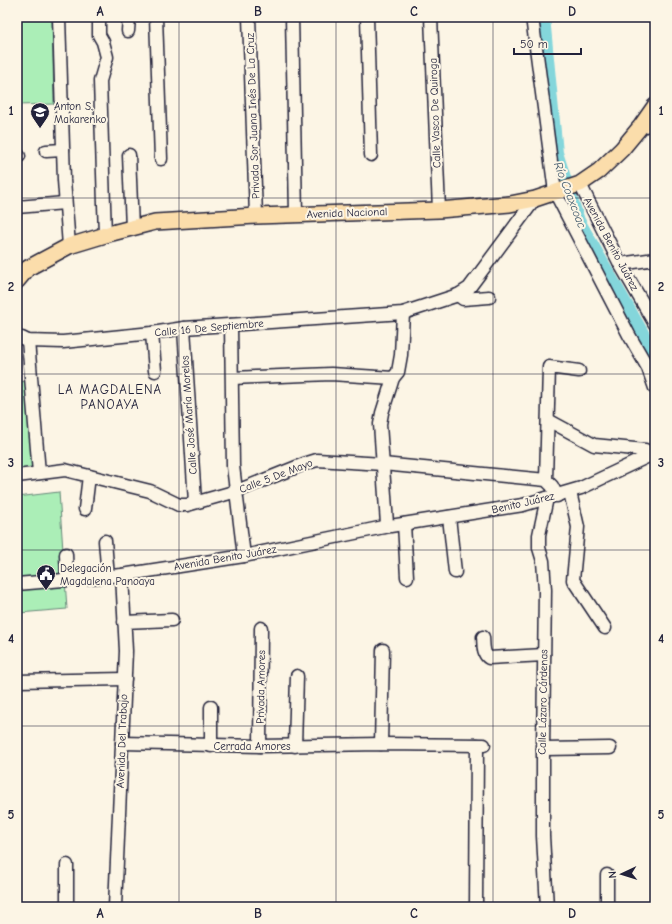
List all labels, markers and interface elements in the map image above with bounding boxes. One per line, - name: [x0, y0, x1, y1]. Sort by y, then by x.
- text: A: [96, 4, 104, 19]
- text: B: [254, 4, 262, 19]
- text: C: [410, 4, 418, 19]
- text: D: [568, 4, 576, 19]
- scale bar: [514, 30, 581, 56]
- street label: Privada Sor Juana Inés De La Cruz: [244, 32, 262, 199]
- text: 50 m: [520, 37, 548, 51]
- street label: Calle Vasco De Quiroga: [427, 58, 443, 168]
- place label: Anton S. Makarenko: [54, 100, 107, 126]
- school or university icon: Anton S. Makarenko: [29, 101, 51, 129]
- text: 1: [8, 103, 14, 118]
- text: 1: [658, 103, 664, 118]
- water label: Río Coaxcoac: [551, 160, 589, 230]
- street label: Avenida Benito Juárez: [581, 195, 641, 293]
- street label: Avenida Nacional: [306, 205, 388, 221]
- text: 2: [8, 279, 14, 294]
- text: 2: [658, 279, 664, 294]
- street label: Calle 16 De Septiembre: [154, 317, 265, 339]
- street label: Calle José María Morelos: [178, 355, 200, 475]
- district label: LA MAGDALENA PANOAYA: [58, 382, 162, 412]
- text: 3: [8, 455, 14, 470]
- text: 3: [658, 455, 664, 470]
- street label: Calle 5 De Mayo: [237, 456, 315, 496]
- street label: Benito Juárez: [490, 489, 556, 517]
- street label: Avenida Benito Juárez: [173, 543, 278, 573]
- place label: Delegación Magdalena Panoaya: [60, 562, 155, 588]
- public building icon: Delegación Magdalena Panoaya: [35, 563, 57, 591]
- text: 4: [8, 631, 14, 646]
- text: 4: [658, 631, 664, 646]
- street label: Calle Lázaro Cárdenas: [536, 649, 550, 755]
- street label: Privada Amores: [254, 650, 268, 724]
- street label: Avenida Del Trabajo: [114, 694, 130, 788]
- street label: Cerrada Amores: [213, 740, 291, 753]
- text: 5: [8, 807, 15, 822]
- text: 5: [658, 807, 665, 822]
- north arrow: [602, 854, 642, 894]
- text: N: [606, 871, 619, 879]
- text: A: [96, 906, 104, 921]
- text: B: [254, 906, 262, 921]
- text: C: [410, 906, 418, 921]
- text: D: [568, 906, 576, 921]

